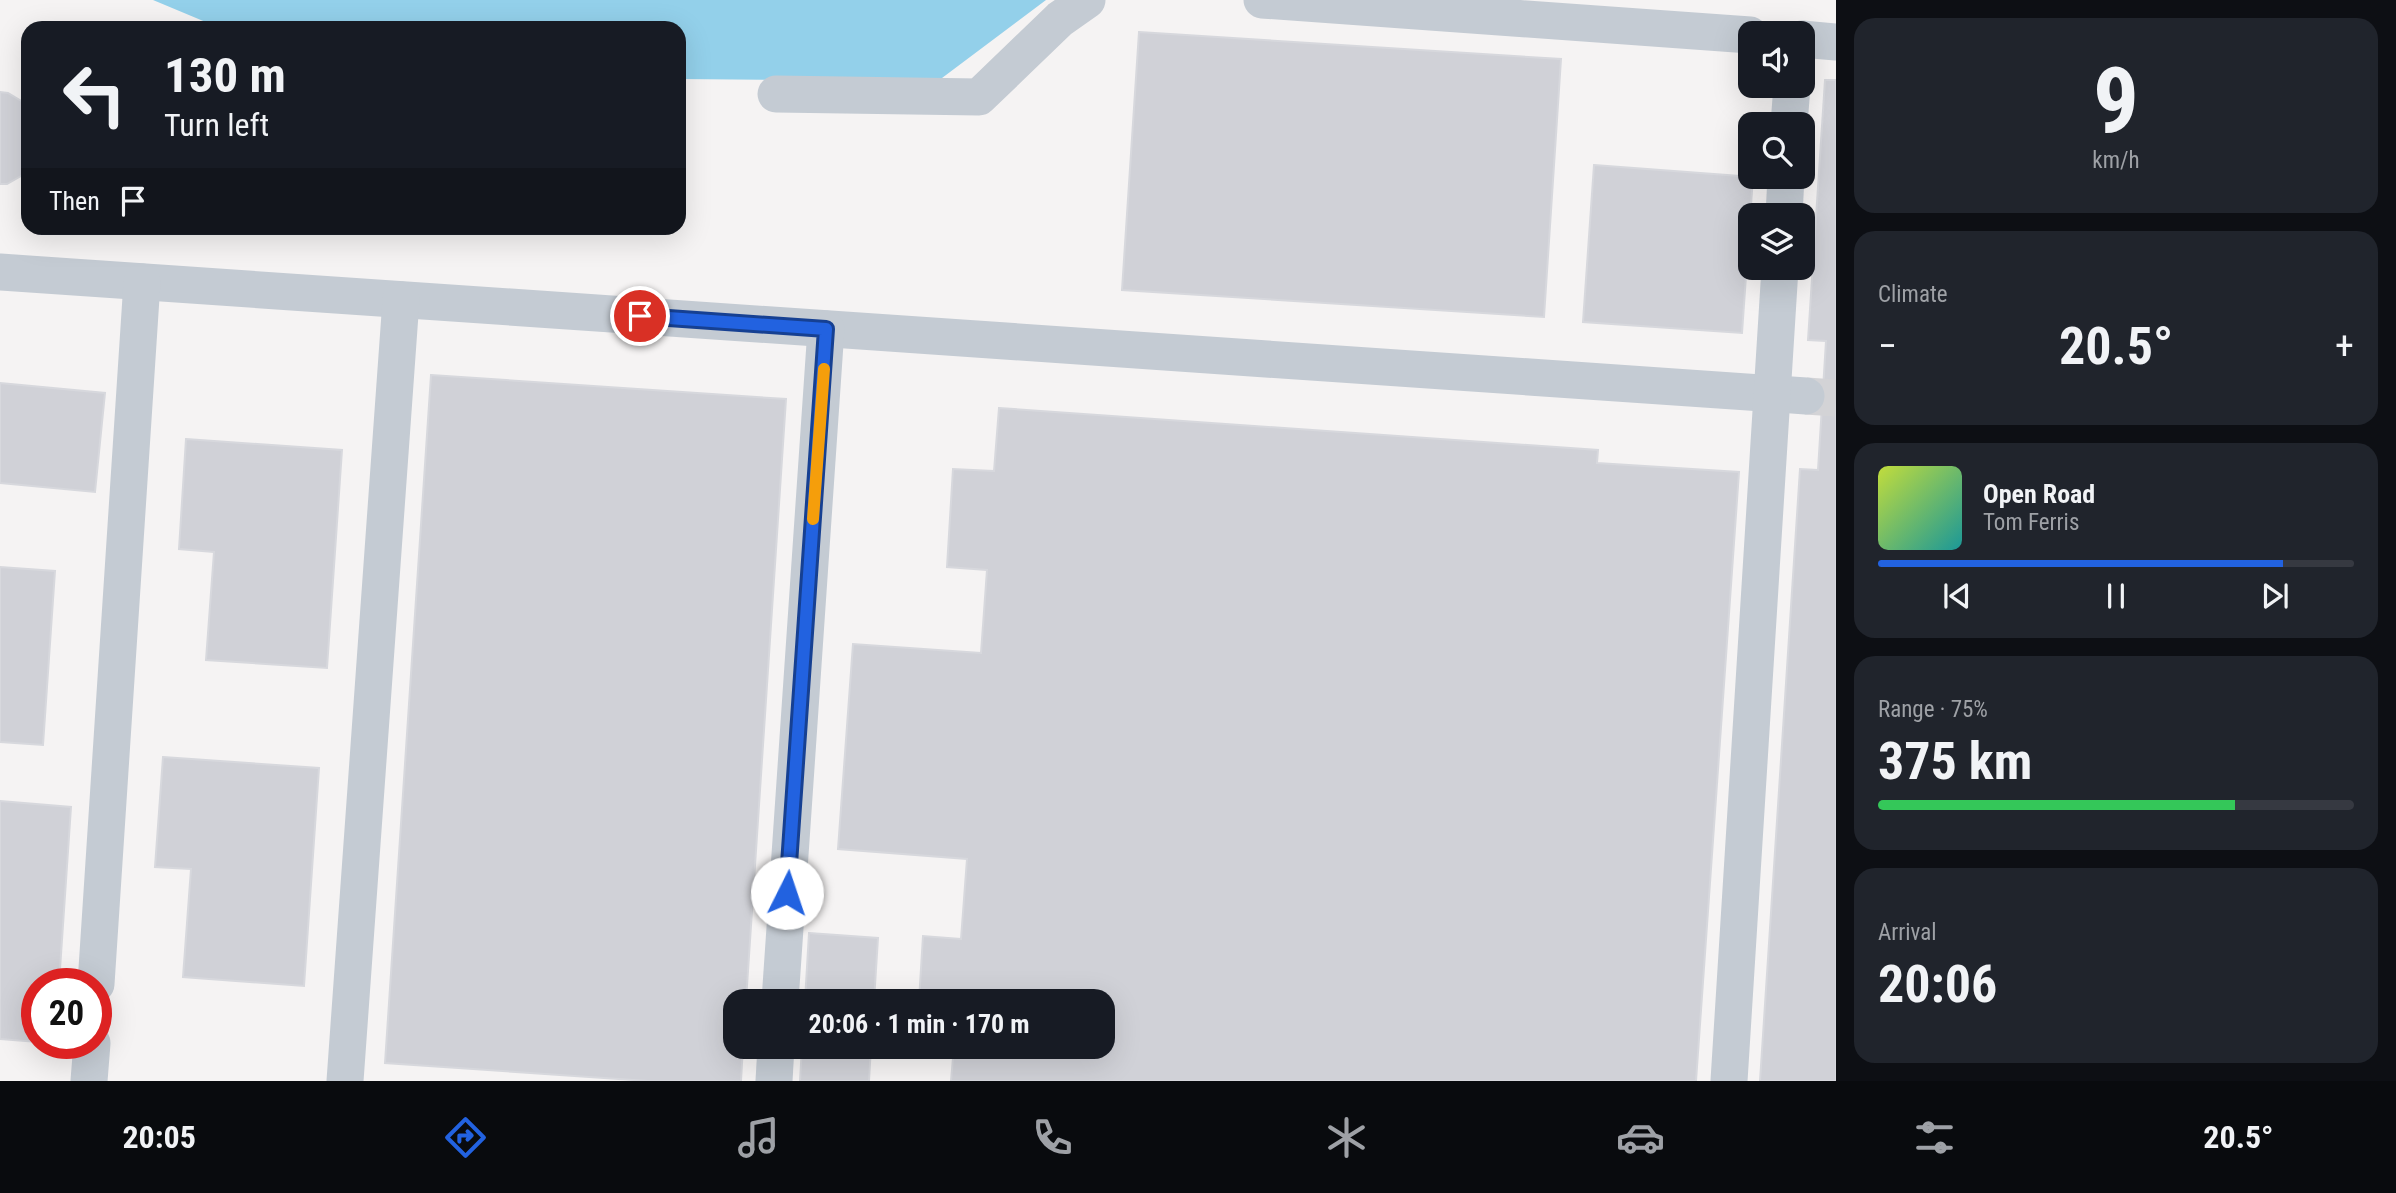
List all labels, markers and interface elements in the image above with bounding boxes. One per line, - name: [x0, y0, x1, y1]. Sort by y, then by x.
- map controls: [1738, 21, 1815, 280]
- button: sound: [1738, 21, 1815, 98]
- text: 130 m: [164, 47, 286, 104]
- text: 9: [2093, 48, 2139, 154]
- icon: left: [49, 49, 140, 140]
- text: Turn left: [164, 106, 269, 144]
- button: search: [1738, 112, 1815, 189]
- text: km/h: [2092, 147, 2140, 174]
- icon: arrive: [114, 182, 152, 220]
- text: Then: [49, 186, 100, 216]
- button: layers: [1738, 203, 1815, 280]
- text: Climate: [1878, 281, 1948, 308]
- pin: [610, 286, 670, 346]
- icon: arrive: [621, 297, 659, 335]
- text: 20.5°: [2059, 316, 2173, 377]
- text: −: [1878, 324, 1897, 368]
- text: +: [2335, 324, 2354, 368]
- text: Open Road: [1983, 479, 2095, 509]
- text: Tom Ferris: [1983, 509, 2079, 536]
- icon: previous: [1938, 577, 1976, 615]
- icon: pause: [2097, 577, 2135, 615]
- icon: next: [2256, 577, 2294, 615]
- text: Range · 75%: [1878, 696, 1988, 723]
- text: 375 km: [1878, 731, 2032, 792]
- position arrow: [750, 856, 824, 930]
- text: Arrival: [1878, 919, 1937, 946]
- text: 20:06: [1878, 954, 1997, 1015]
- speed limit sign: 20: [21, 968, 112, 1059]
- text: 20:06 · 1 min · 170 m: [809, 1009, 1029, 1039]
- icon: directions: [441, 1113, 490, 1162]
- icon: music: [734, 1113, 783, 1162]
- icon: phone: [1028, 1113, 1077, 1162]
- icon: climate: [1322, 1113, 1371, 1162]
- icon: car: [1616, 1113, 1665, 1162]
- icon: filters: [1910, 1113, 1959, 1162]
- text: 20:05: [122, 1118, 196, 1156]
- text: 20.5°: [2203, 1118, 2274, 1156]

